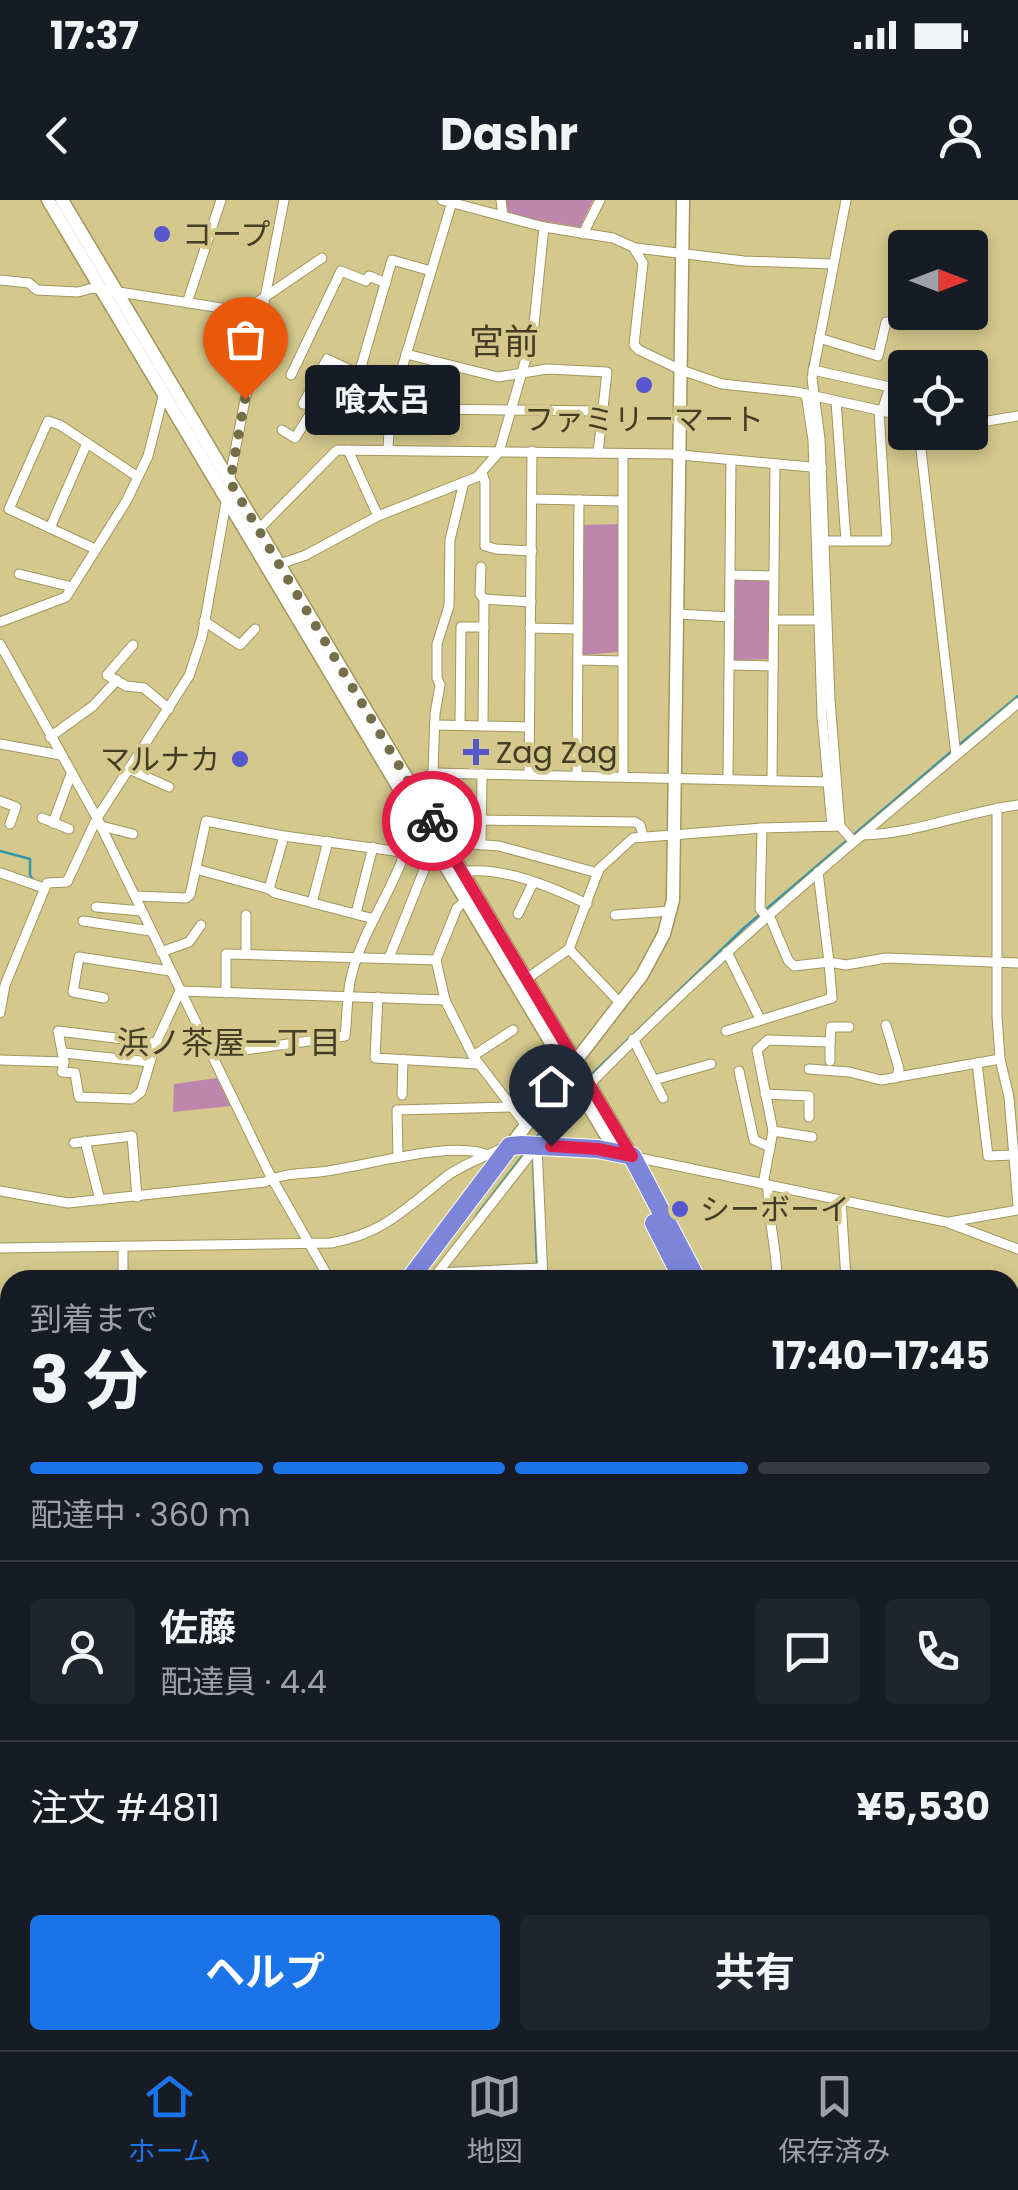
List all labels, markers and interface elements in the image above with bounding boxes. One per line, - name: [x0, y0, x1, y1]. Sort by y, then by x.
- text: 17:37: [50, 9, 139, 62]
- text: Dashr: [440, 103, 578, 166]
- icon: back: [30, 108, 85, 163]
- icon: person: [933, 108, 988, 163]
- place label: コープ: [182, 213, 270, 256]
- marker: コープ: [151, 223, 173, 245]
- north arrow: [888, 230, 988, 330]
- map controls: [888, 230, 988, 450]
- pin: [203, 297, 288, 400]
- icon: bag: [218, 312, 273, 367]
- district label: 宮前: [469, 317, 539, 366]
- button: locate: [888, 350, 988, 450]
- callout: 喰太呂: [305, 364, 460, 434]
- marker: ファミリーマート: [633, 374, 655, 396]
- text: 喰太呂: [334, 377, 431, 422]
- place label: ファミリーマート: [524, 398, 764, 441]
- place label: Zag Zag: [496, 731, 618, 774]
- place label: マルナカ: [100, 738, 220, 781]
- marker: Zag Zag: [465, 741, 487, 763]
- marker: マルナカ: [229, 748, 251, 770]
- courier: [382, 771, 482, 871]
- icon: bike: [405, 794, 460, 849]
- district label: 浜ノ茶屋一丁目: [117, 1020, 341, 1065]
- pin: [509, 1044, 594, 1147]
- icon: home: [524, 1059, 579, 1114]
- place label: シーボーイ: [700, 1188, 850, 1231]
- marker: シーボーイ: [669, 1198, 691, 1220]
- text: 到着まで: [30, 1296, 158, 1341]
- text: 17:40–17:45: [772, 1329, 990, 1382]
- text: 3 分: [30, 1335, 148, 1426]
- text: 配達中 · 360 m: [30, 1492, 251, 1537]
- button: person: [30, 1599, 135, 1704]
- button: chat: [755, 1599, 860, 1704]
- button: phone: [885, 1599, 990, 1704]
- text: 佐藤: [160, 1601, 236, 1654]
- text: 配達員 · 4.4: [160, 1659, 327, 1704]
- text: ¥5,530: [856, 1780, 990, 1833]
- text: 注文 #4811: [30, 1781, 220, 1834]
- button: ヘルプ: [30, 1915, 500, 2030]
- button: 共有: [520, 1915, 990, 2030]
- tab: ホーム: [128, 2069, 211, 2173]
- tab: 地図: [467, 2069, 523, 2173]
- tab: 保存済み: [778, 2069, 890, 2173]

